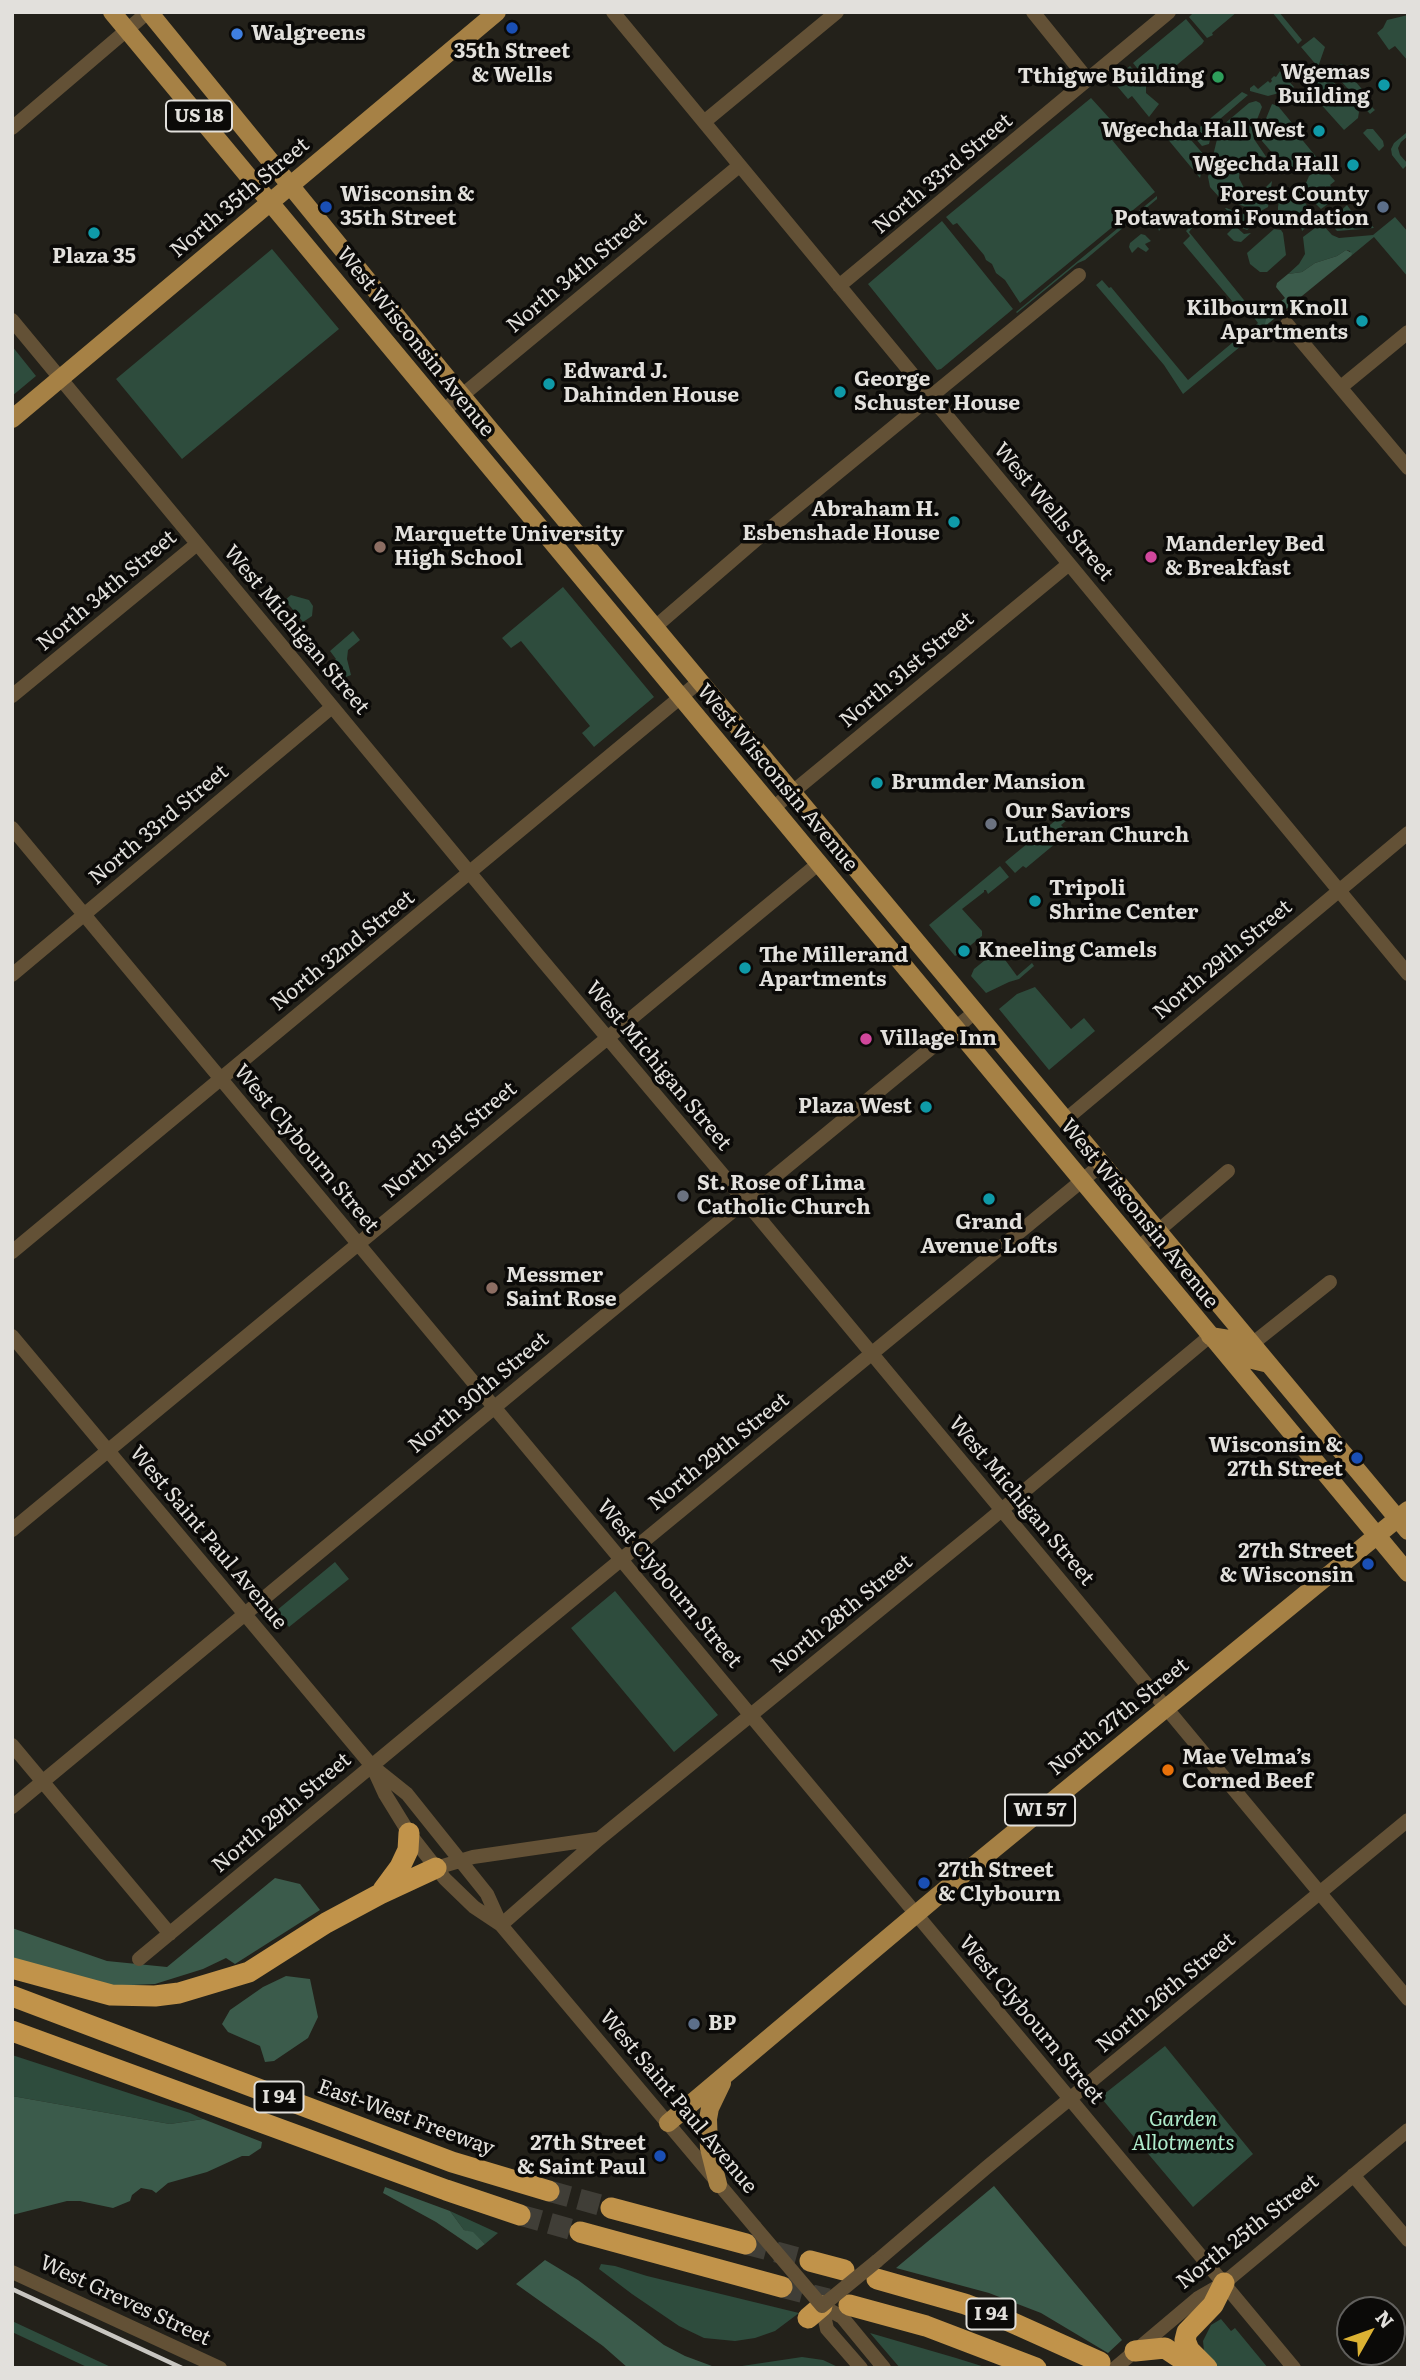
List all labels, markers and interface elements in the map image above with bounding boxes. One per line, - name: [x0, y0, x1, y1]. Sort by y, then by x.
- marker: 35th Street & Wells: [504, 20, 520, 36]
- place label: Walgreens: [251, 21, 365, 47]
- marker: Walgreens: [229, 26, 245, 42]
- place label: 35th Street & Wells: [454, 39, 570, 89]
- place label: Wgemas Building: [1278, 60, 1370, 110]
- place label: Tthigwe Building: [1017, 64, 1204, 90]
- marker: Tthigwe Building: [1210, 69, 1226, 85]
- marker: Wgemas Building: [1376, 77, 1392, 93]
- road number: US 18: [166, 100, 232, 132]
- street label: North 33rd Street: [868, 108, 1018, 240]
- place label: Wgechda Hall West: [1101, 118, 1305, 144]
- marker: Wgechda Hall West: [1311, 123, 1327, 139]
- street label: North 35th Street: [165, 133, 315, 263]
- place label: Wgechda Hall: [1192, 152, 1339, 178]
- marker: Wgechda Hall: [1345, 157, 1361, 173]
- place label: Wisconsin & 35th Street: [340, 182, 474, 232]
- place label: Forest County Potawatomi Foundation: [1114, 182, 1369, 232]
- marker: Wisconsin & 35th Street: [318, 199, 334, 215]
- marker: Forest County Potawatomi Foundation: [1375, 199, 1391, 215]
- street label: North 34th Street: [502, 207, 652, 339]
- marker: Plaza 35: [86, 225, 102, 241]
- street label: West Wisconsin Avenue: [331, 242, 499, 442]
- place label: Plaza 35: [52, 244, 136, 270]
- place label: Kilbourn Knoll Apartments: [1186, 296, 1348, 346]
- marker: Kilbourn Knoll Apartments: [1354, 313, 1370, 329]
- place label: Edward J. Dahinden House: [563, 359, 739, 409]
- place label: George Schuster House: [854, 367, 1020, 417]
- marker: Edward J. Dahinden House: [541, 376, 557, 392]
- marker: George Schuster House: [832, 384, 848, 400]
- street label: West Wells Street: [988, 438, 1118, 586]
- place label: Abraham H. Esbenshade House: [742, 497, 940, 547]
- marker: Abraham H. Esbenshade House: [946, 514, 962, 530]
- place label: Marquette University High School: [394, 522, 624, 572]
- street label: North 34th Street: [32, 525, 182, 657]
- place label: Manderley Bed & Breakfast: [1165, 532, 1325, 582]
- marker: Marquette University High School: [372, 539, 388, 555]
- street label: West Michigan Street: [218, 540, 374, 720]
- marker: Manderley Bed & Breakfast: [1143, 549, 1159, 565]
- street label: North 31st Street: [835, 607, 979, 733]
- street label: West Wisconsin Avenue: [691, 679, 863, 877]
- street label: North 33rd Street: [84, 759, 234, 891]
- place label: Brumder Mansion: [891, 770, 1085, 796]
- marker: Brumder Mansion: [869, 775, 885, 791]
- place label: Our Saviors Lutheran Church: [1005, 799, 1189, 849]
- marker: Our Saviors Lutheran Church: [983, 816, 999, 832]
- place label: Tripoli Shrine Center: [1049, 876, 1198, 926]
- street label: North 32nd Street: [266, 885, 420, 1017]
- marker: Tripoli Shrine Center: [1027, 893, 1043, 909]
- street label: North 29th Street: [1148, 895, 1298, 1025]
- place label: Kneeling Camels: [978, 938, 1157, 964]
- place label: The Millerand Apartments: [759, 943, 908, 993]
- marker: Kneeling Camels: [956, 943, 972, 959]
- marker: The Millerand Apartments: [737, 960, 753, 976]
- street label: West Michigan Street: [580, 976, 736, 1156]
- place label: Village Inn: [880, 1026, 997, 1052]
- marker: Village Inn: [858, 1031, 874, 1047]
- street label: West Clybourn Street: [228, 1060, 384, 1238]
- street label: North 31st Street: [378, 1077, 522, 1203]
- place label: Plaza West: [798, 1094, 912, 1120]
- marker: Plaza West: [918, 1099, 934, 1115]
- street label: West Wisconsin Avenue: [1055, 1114, 1223, 1314]
- place label: St. Rose of Lima Catholic Church: [697, 1171, 871, 1221]
- marker: St. Rose of Lima Catholic Church: [675, 1188, 691, 1204]
- marker: Grand Avenue Lofts: [981, 1191, 997, 1207]
- place label: Grand Avenue Lofts: [921, 1210, 1057, 1260]
- place label: Messmer Saint Rose: [506, 1263, 617, 1313]
- marker: Messmer Saint Rose: [484, 1280, 500, 1296]
- street label: North 30th Street: [404, 1327, 554, 1459]
- street label: North 29th Street: [644, 1388, 794, 1516]
- street label: West Michigan Street: [943, 1411, 1099, 1591]
- place label: Wisconsin & 27th Street: [1209, 1433, 1343, 1483]
- street label: West Saint Paul Avenue: [124, 1441, 292, 1635]
- marker: Wisconsin & 27th Street: [1349, 1450, 1365, 1466]
- street label: West Clybourn Street: [591, 1495, 747, 1673]
- place label: 27th Street & Wisconsin: [1220, 1539, 1354, 1589]
- street label: North 28th Street: [766, 1549, 918, 1679]
- marker: 27th Street & Wisconsin: [1360, 1556, 1376, 1572]
- street label: North 27th Street: [1044, 1653, 1194, 1781]
- place label: Mae Velma’s Corned Beef: [1182, 1745, 1313, 1795]
- street label: North 29th Street: [207, 1748, 357, 1878]
- marker: Mae Velma’s Corned Beef: [1160, 1762, 1176, 1778]
- road number: WI 57: [1005, 1794, 1075, 1826]
- place label: 27th Street & Clybourn: [938, 1858, 1061, 1908]
- marker: 27th Street & Clybourn: [916, 1875, 932, 1891]
- street label: North 26th Street: [1091, 1928, 1241, 2058]
- street label: West Clybourn Street: [953, 1931, 1109, 2109]
- street label: West Saint Paul Avenue: [594, 2005, 762, 2199]
- place label: BP: [708, 2011, 736, 2037]
- marker: BP: [686, 2016, 702, 2032]
- street label: East-West Freeway: [314, 2074, 498, 2162]
- road number: I 94: [254, 2082, 304, 2112]
- park label: Garden Allotments: [1131, 2107, 1235, 2157]
- place label: 27th Street & Saint Paul: [517, 2131, 646, 2181]
- marker: 27th Street & Saint Paul: [652, 2148, 668, 2164]
- street label: North 25th Street: [1172, 2169, 1324, 2295]
- street label: West Greves Street: [35, 2250, 215, 2352]
- north arrow: [1336, 2296, 1406, 2366]
- road number: I 94: [967, 2298, 1016, 2330]
- text: N: [1370, 2304, 1401, 2334]

